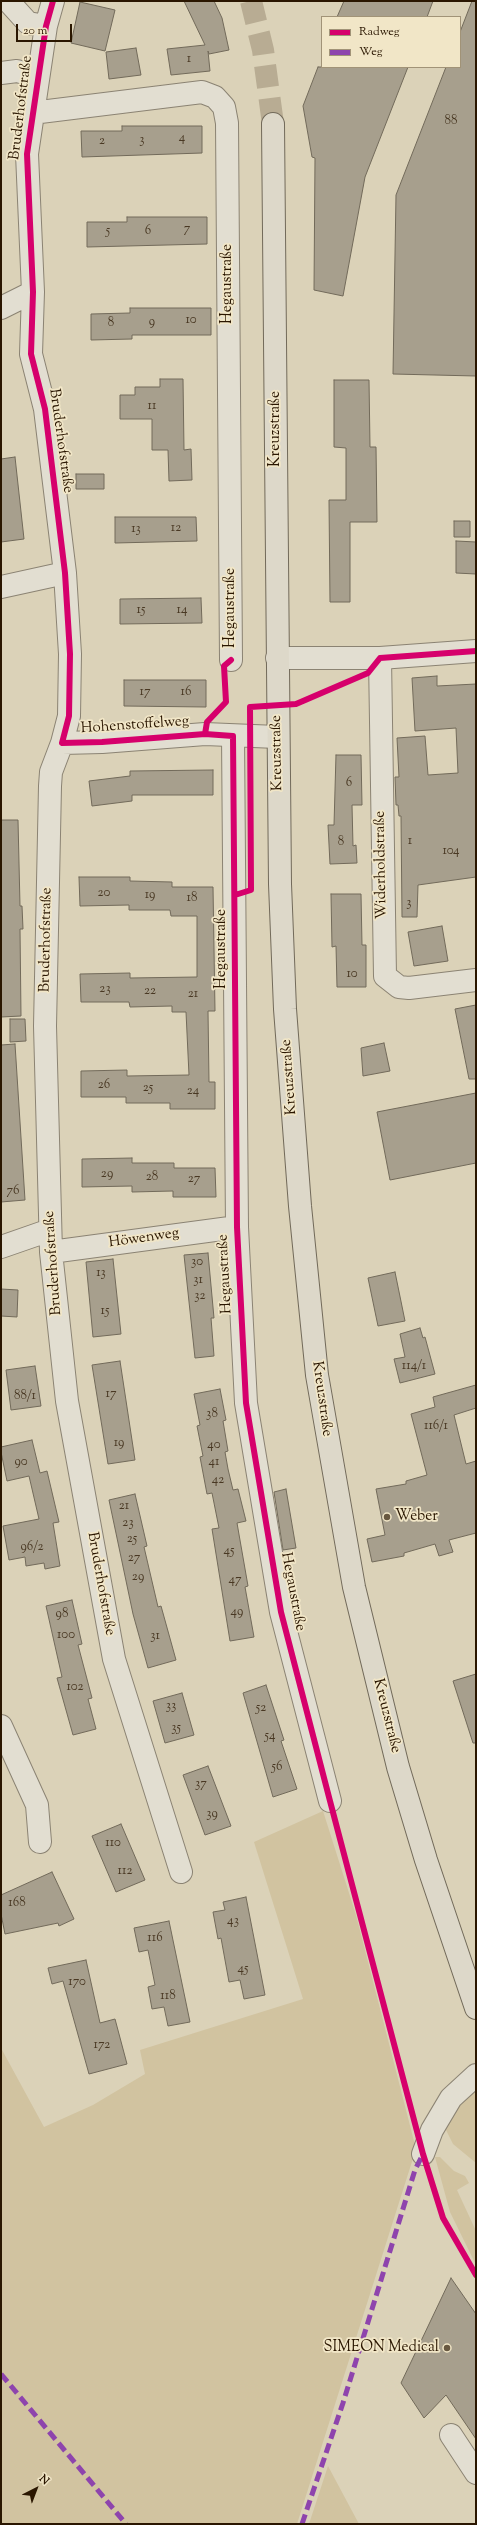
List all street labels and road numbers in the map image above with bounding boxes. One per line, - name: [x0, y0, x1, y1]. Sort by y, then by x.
- street label: Bruderhofstraße: [7, 55, 37, 161]
- street label: Hegaustraße: [219, 244, 237, 324]
- street label: Bruderhofstraße: [44, 388, 76, 494]
- street label: Kreuzstraße: [267, 391, 285, 467]
- street label: Hegaustraße: [222, 568, 240, 648]
- street label: Hohenstoffelweg: [80, 713, 190, 739]
- street label: Kreuzstraße: [268, 715, 288, 791]
- street label: Widerholdstraße: [372, 811, 392, 919]
- street label: Bruderhofstraße: [37, 887, 57, 993]
- street label: Hegaustraße: [213, 909, 231, 989]
- street label: Kreuzstraße: [278, 1038, 302, 1116]
- street label: Bruderhofstraße: [41, 1210, 67, 1316]
- street label: Höwenweg: [108, 1225, 180, 1253]
- street label: Hegaustraße: [215, 1234, 237, 1314]
- street label: Kreuzstraße: [307, 1360, 335, 1438]
- street label: Bruderhofstraße: [82, 1531, 118, 1637]
- street label: Hegaustraße: [276, 1551, 308, 1633]
- street label: Kreuzstraße: [368, 1677, 404, 1755]

